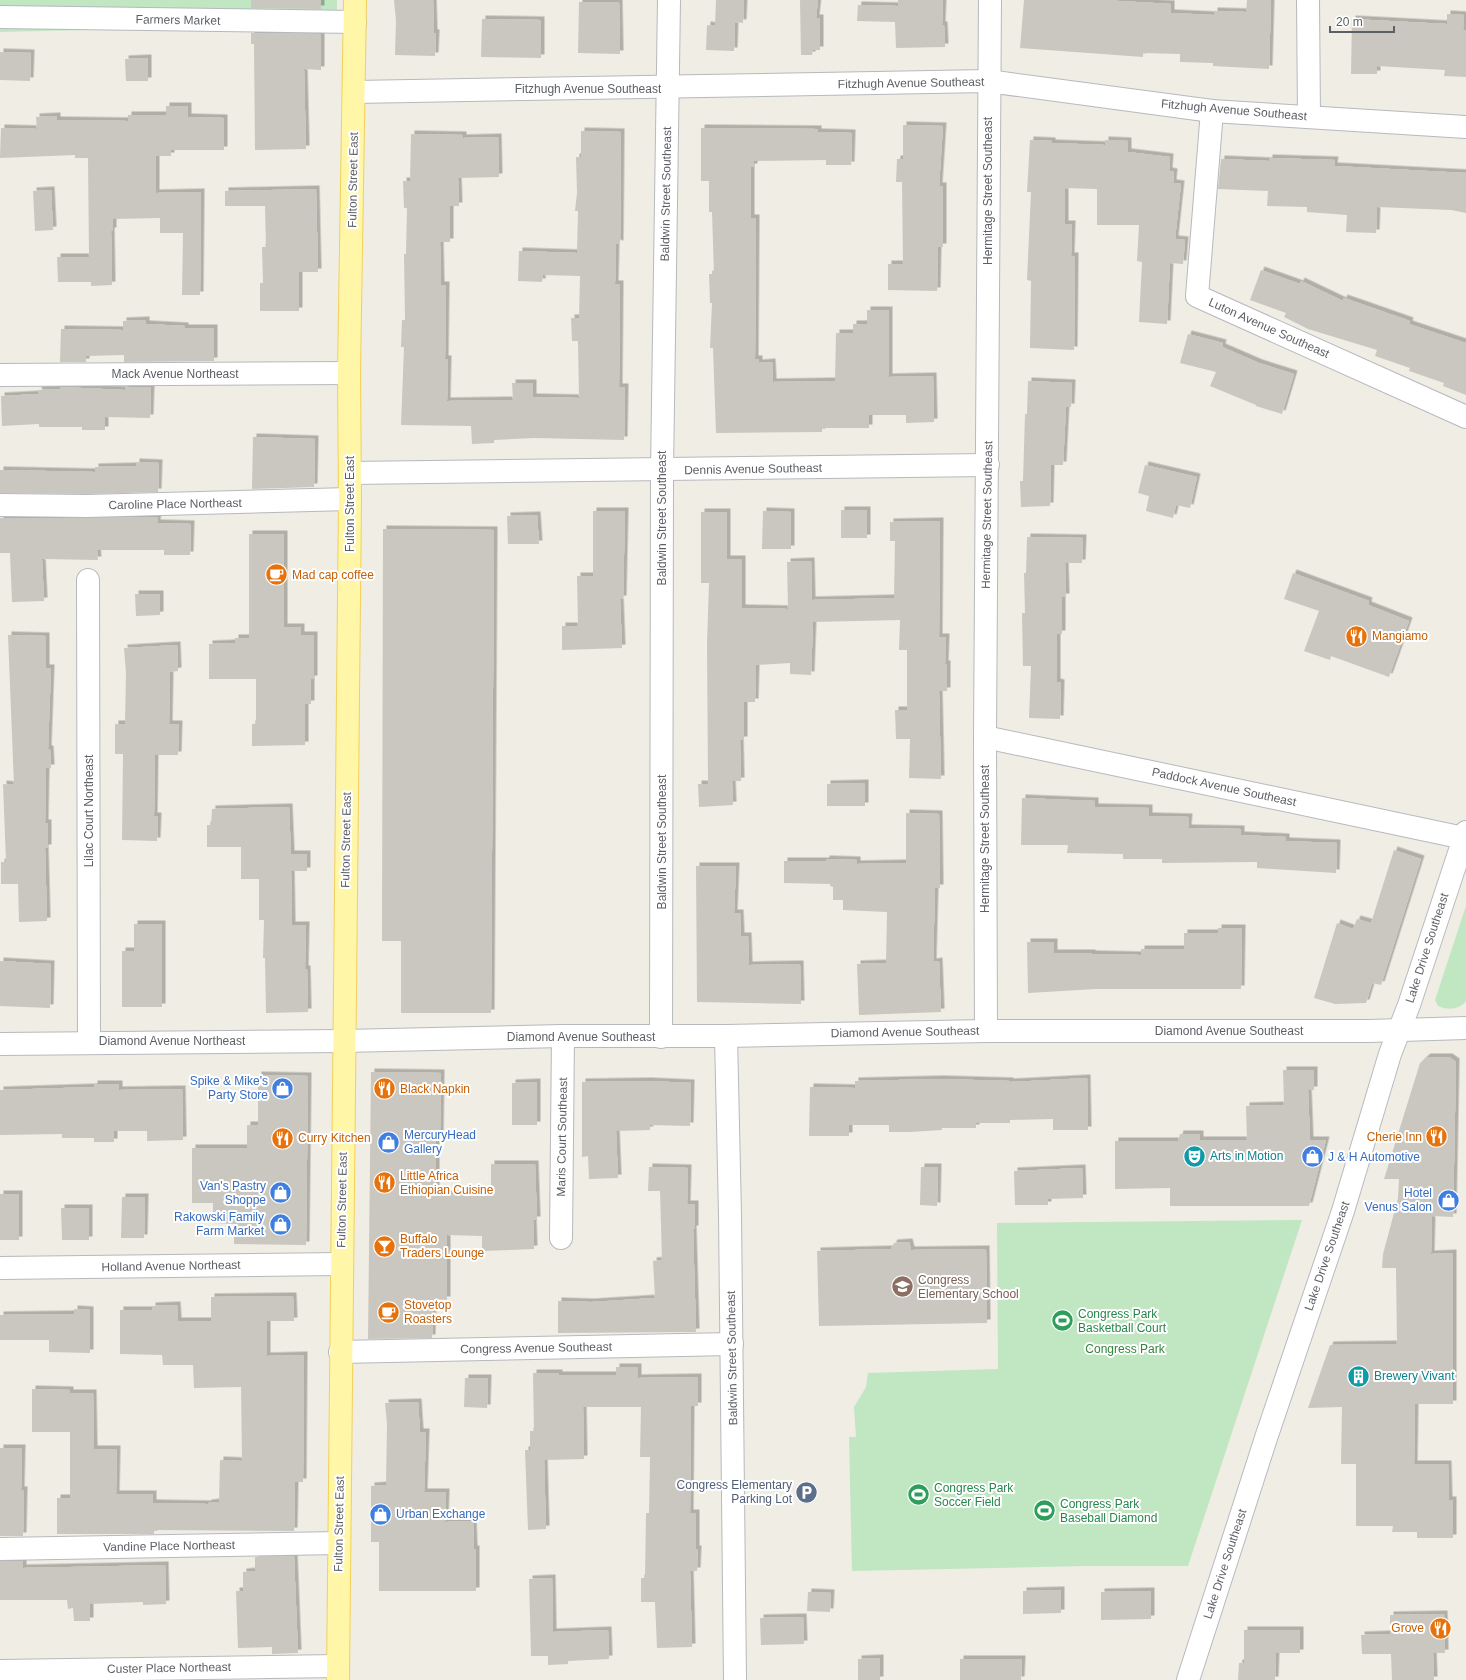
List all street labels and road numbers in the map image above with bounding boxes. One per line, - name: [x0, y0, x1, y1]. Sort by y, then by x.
- street label: Farmers Market: [136, 12, 221, 28]
- street label: Fitzhugh Avenue Southeast: [838, 75, 985, 91]
- street label: Fitzhugh Avenue Southeast: [515, 82, 662, 96]
- street label: Fitzhugh Avenue Southeast: [1160, 97, 1308, 123]
- street label: Hermitage Street Southeast: [981, 116, 995, 265]
- street label: Baldwin Street Southeast: [658, 126, 674, 261]
- street label: Fulton Street East: [345, 131, 361, 228]
- street label: Luton Avenue Southeast: [1207, 295, 1332, 361]
- street label: Mack Avenue Northeast: [111, 367, 239, 381]
- street label: Hermitage Street Southeast: [979, 440, 995, 589]
- street label: Baldwin Street Southeast: [655, 450, 669, 585]
- street label: Fulton Street East: [343, 455, 357, 552]
- street label: Dennis Avenue Southeast: [684, 461, 823, 477]
- street label: Caroline Place Northeast: [108, 496, 242, 512]
- street label: Lilac Court Northeast: [82, 754, 96, 867]
- street label: Hermitage Street Southeast: [978, 764, 992, 913]
- street label: Paddock Avenue Southeast: [1151, 765, 1298, 809]
- street label: Baldwin Street Southeast: [655, 774, 669, 909]
- street label: Fulton Street East: [338, 791, 354, 888]
- street label: Lake Drive Southeast: [1403, 891, 1452, 1005]
- street label: Diamond Avenue Southeast: [831, 1024, 980, 1040]
- street label: Diamond Avenue Southeast: [1155, 1024, 1304, 1038]
- street label: Diamond Avenue Southeast: [507, 1030, 656, 1044]
- street label: Diamond Avenue Northeast: [99, 1034, 246, 1048]
- street label: Maris Court Southeast: [554, 1077, 570, 1197]
- street label: Fulton Street East: [334, 1151, 350, 1248]
- street label: Lake Drive Southeast: [1302, 1199, 1353, 1313]
- street label: Holland Avenue Northeast: [101, 1258, 241, 1274]
- street label: Baldwin Street Southeast: [724, 1290, 740, 1425]
- street label: Congress Avenue Southeast: [460, 1340, 613, 1356]
- street label: Fulton Street East: [331, 1475, 347, 1572]
- street label: Lake Drive Southeast: [1201, 1507, 1250, 1621]
- street label: Vandine Place Northeast: [103, 1538, 236, 1554]
- street label: Custer Place Northeast: [107, 1660, 232, 1676]

